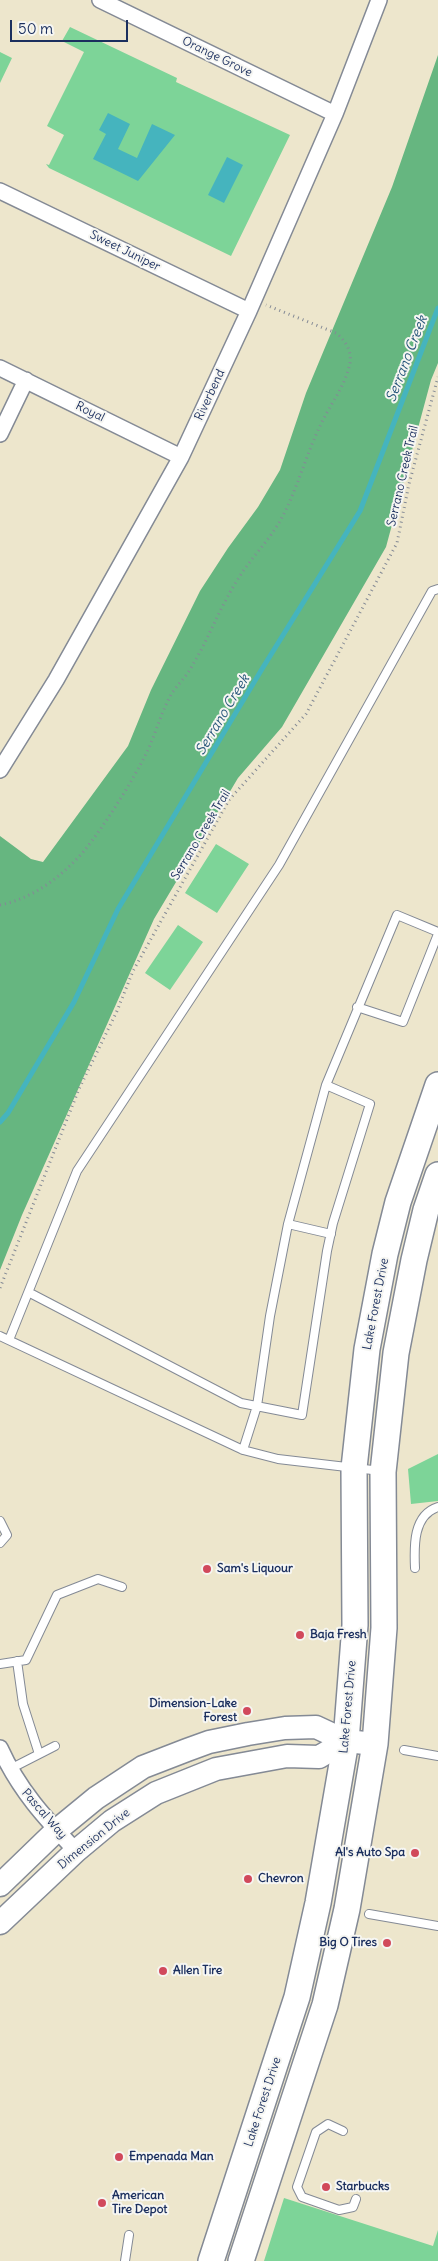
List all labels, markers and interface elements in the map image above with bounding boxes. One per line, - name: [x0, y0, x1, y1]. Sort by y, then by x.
- scale bar: [12, 10, 130, 42]
- text: 50 m: [18, 19, 53, 38]
- street label: Orange Grove: [180, 34, 254, 80]
- street label: Sweet Juniper: [87, 228, 163, 274]
- water label: Serrano Creek: [383, 314, 431, 404]
- street label: Riverbend: [192, 367, 228, 423]
- street label: Royal: [73, 399, 107, 425]
- street label: Serrano Creek Trail: [384, 424, 422, 528]
- water label: Serrano Creek: [192, 672, 254, 758]
- street label: Serrano Creek Trail: [168, 787, 234, 883]
- street label: Lake Forest Drive: [360, 1257, 392, 1351]
- place label: Sam's Liquour: [217, 1562, 293, 1576]
- marker: Sam's Liquour: [201, 1563, 213, 1575]
- place label: Baja Fresh: [310, 1628, 367, 1642]
- marker: Baja Fresh: [294, 1629, 306, 1641]
- street label: Lake Forest Drive: [337, 1660, 359, 1754]
- place label: Dimension-Lake Forest: [149, 1697, 237, 1725]
- marker: Dimension-Lake Forest: [241, 1705, 253, 1717]
- street label: Pascal Way: [18, 1786, 70, 1842]
- street label: Dimension Drive: [55, 1806, 133, 1872]
- place label: Al's Auto Spa: [335, 1846, 405, 1860]
- marker: Al's Auto Spa: [409, 1847, 421, 1859]
- place label: Chevron: [258, 1872, 304, 1886]
- marker: Chevron: [242, 1873, 254, 1885]
- place label: Big O Tires: [319, 1936, 377, 1950]
- marker: Big O Tires: [381, 1937, 393, 1949]
- place label: Allen Tire: [173, 1964, 222, 1978]
- marker: Allen Tire: [157, 1965, 169, 1977]
- street label: Lake Forest Drive: [242, 2055, 284, 2149]
- place label: Empenada Man: [129, 2150, 214, 2164]
- marker: Empenada Man: [113, 2151, 125, 2163]
- place label: Starbucks: [336, 2180, 390, 2194]
- marker: Starbucks: [320, 2181, 332, 2193]
- place label: American Tire Depot: [112, 2189, 167, 2217]
- marker: American Tire Depot: [96, 2197, 108, 2209]

